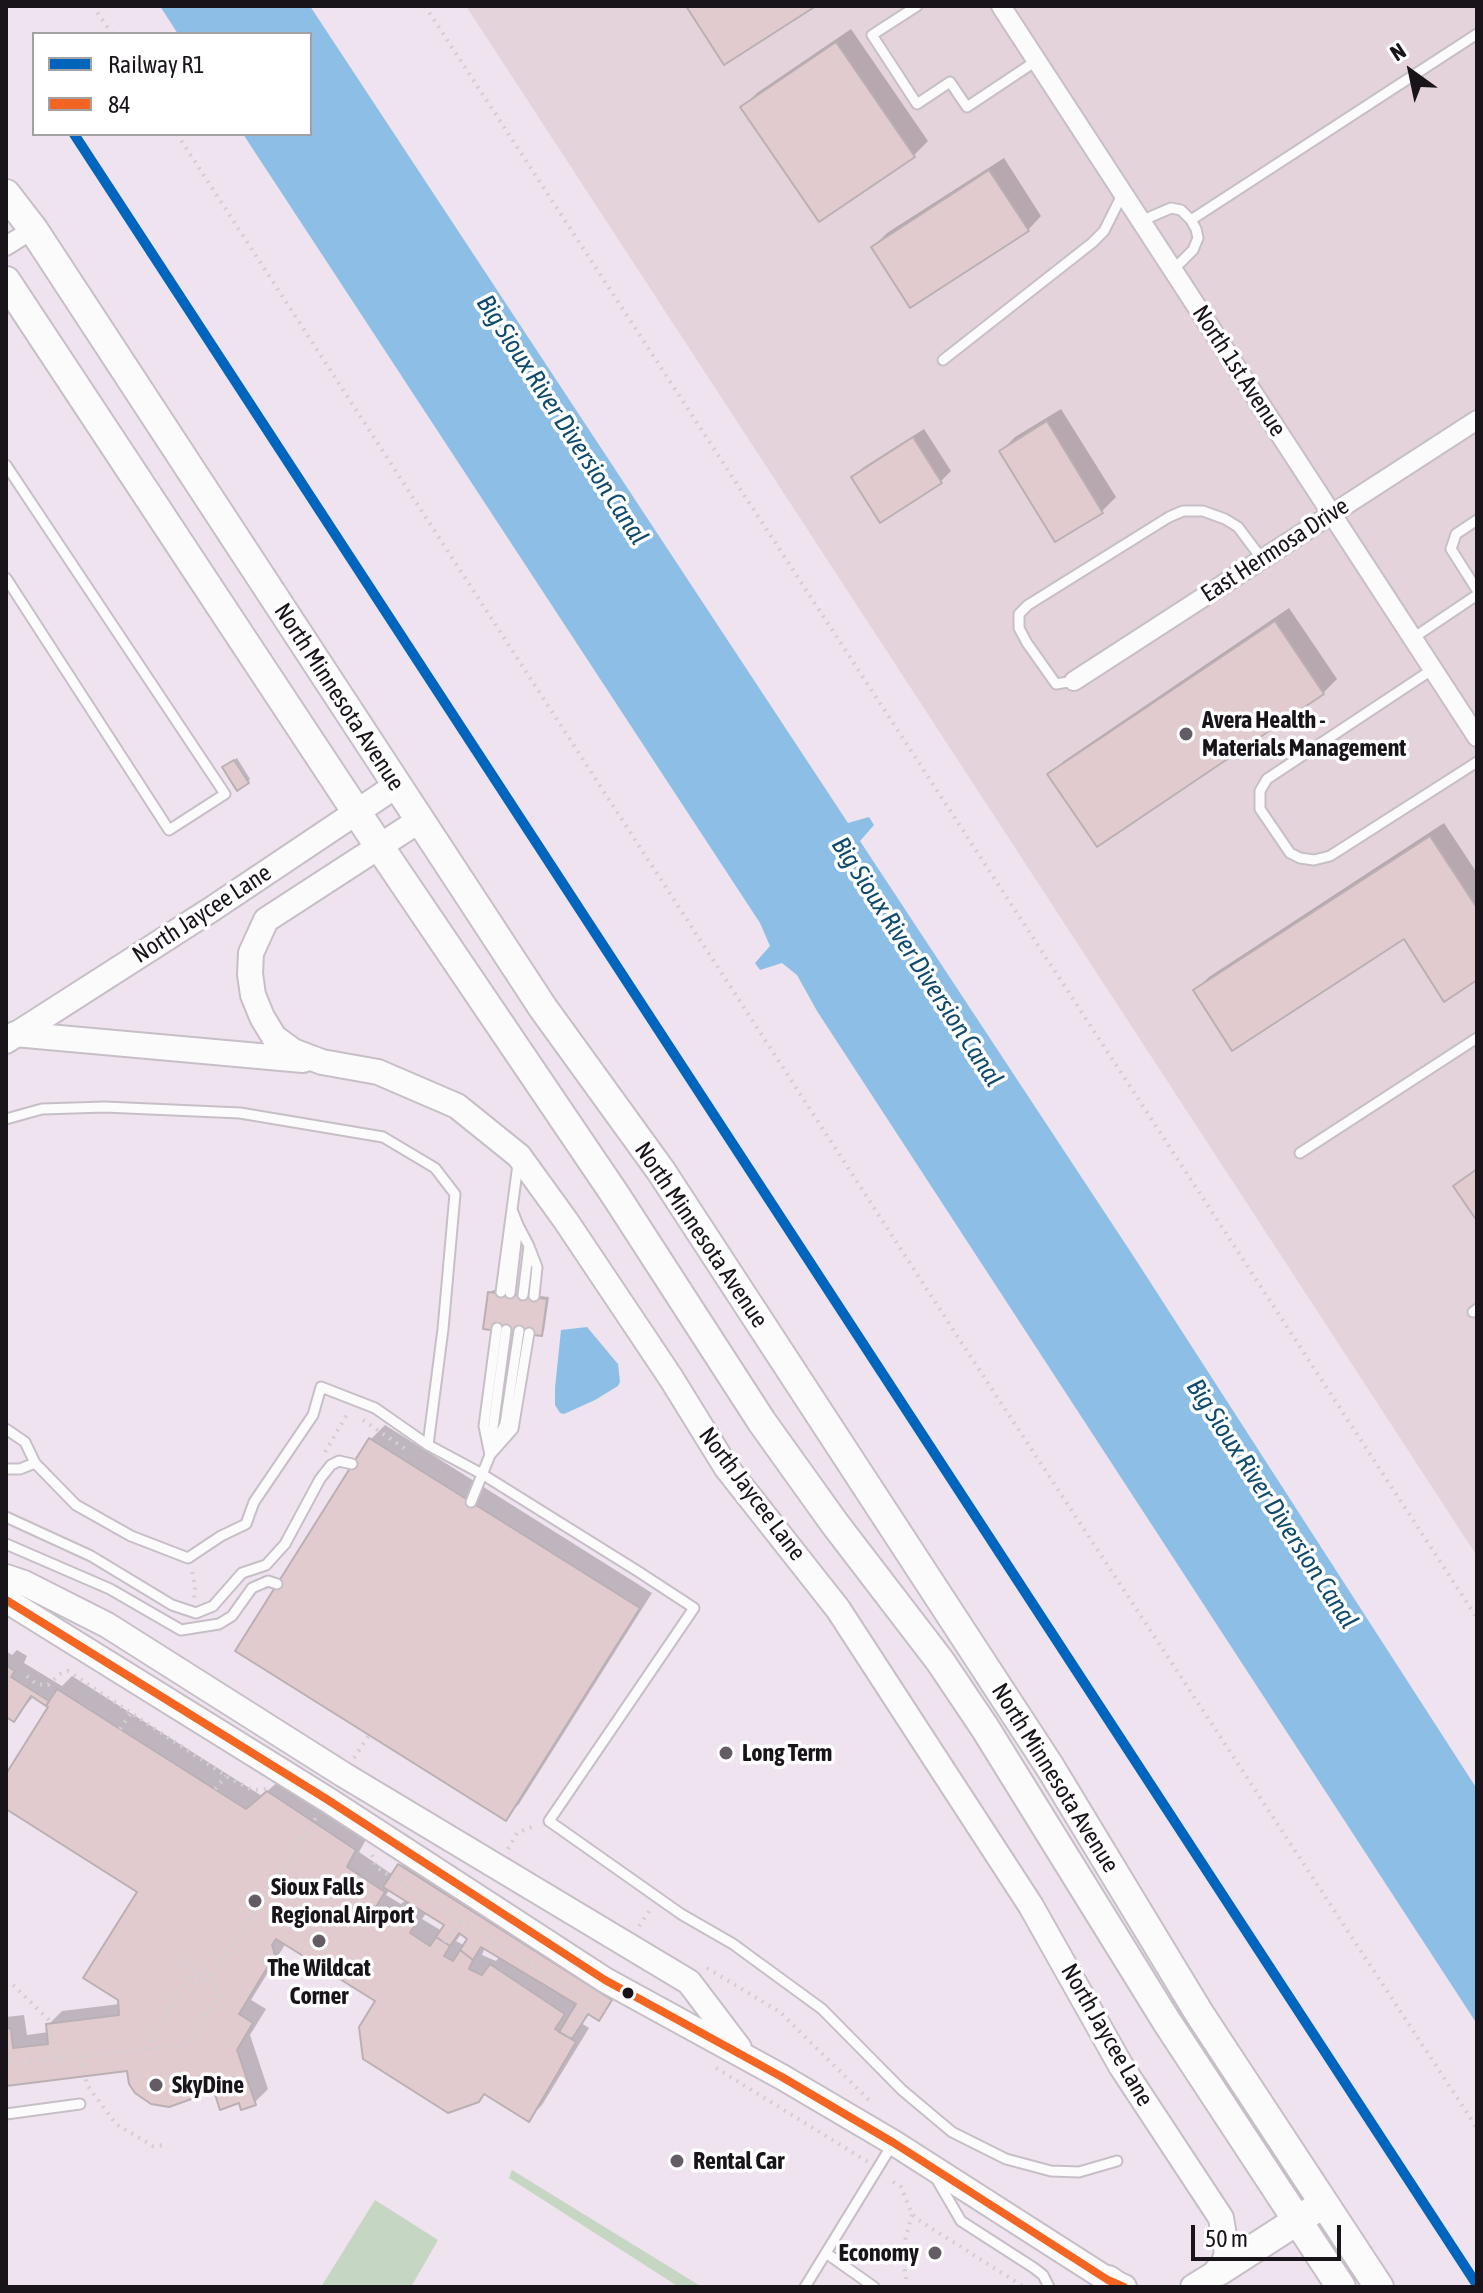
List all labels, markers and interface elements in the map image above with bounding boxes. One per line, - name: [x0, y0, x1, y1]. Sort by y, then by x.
- legend: [32, 32, 312, 136]
- north arrow: [1371, 32, 1451, 112]
- text: N: [1385, 37, 1410, 66]
- text: Railway R1: [108, 51, 205, 78]
- text: 84: [108, 91, 131, 118]
- water label: Big Sioux River Diversion Canal: [469, 289, 655, 551]
- street label: North 1st Avenue: [1186, 300, 1292, 442]
- street label: East Hermosa Drive: [1196, 492, 1354, 608]
- street label: North Minnesota Avenue: [268, 598, 410, 796]
- place label: Avera Health - Materials Management: [1202, 706, 1406, 762]
- marker: Avera Health - Materials Management: [1177, 725, 1195, 743]
- water label: Big Sioux River Diversion Canal: [824, 831, 1010, 1093]
- street label: North Jaycee Lane: [127, 859, 277, 969]
- street label: North Minnesota Avenue: [628, 1137, 774, 1333]
- water label: Big Sioux River Diversion Canal: [1179, 1373, 1365, 1635]
- street label: North Jaycee Lane: [693, 1422, 811, 1566]
- street label: North Minnesota Avenue: [985, 1678, 1125, 1878]
- place label: Long Term: [742, 1739, 832, 1767]
- marker: Long Term: [717, 1744, 735, 1762]
- place label: Sioux Falls Regional Airport: [271, 1873, 414, 1929]
- marker: Sioux Falls Regional Airport: [246, 1892, 264, 1910]
- marker: The Wildcat Corner: [310, 1932, 328, 1950]
- place label: The Wildcat Corner: [267, 1954, 371, 2010]
- street label: North Jaycee Lane: [1055, 1959, 1159, 2111]
- unlabelled marker: [620, 1985, 636, 2001]
- place label: SkyDine: [172, 2071, 244, 2099]
- marker: SkyDine: [147, 2076, 165, 2094]
- place label: Rental Car: [693, 2147, 784, 2175]
- marker: Rental Car: [668, 2152, 686, 2170]
- scale bar: [1195, 2209, 1345, 2259]
- text: 50 m: [1205, 2225, 1248, 2252]
- place label: Economy: [839, 2239, 919, 2267]
- marker: Economy: [926, 2244, 944, 2262]

